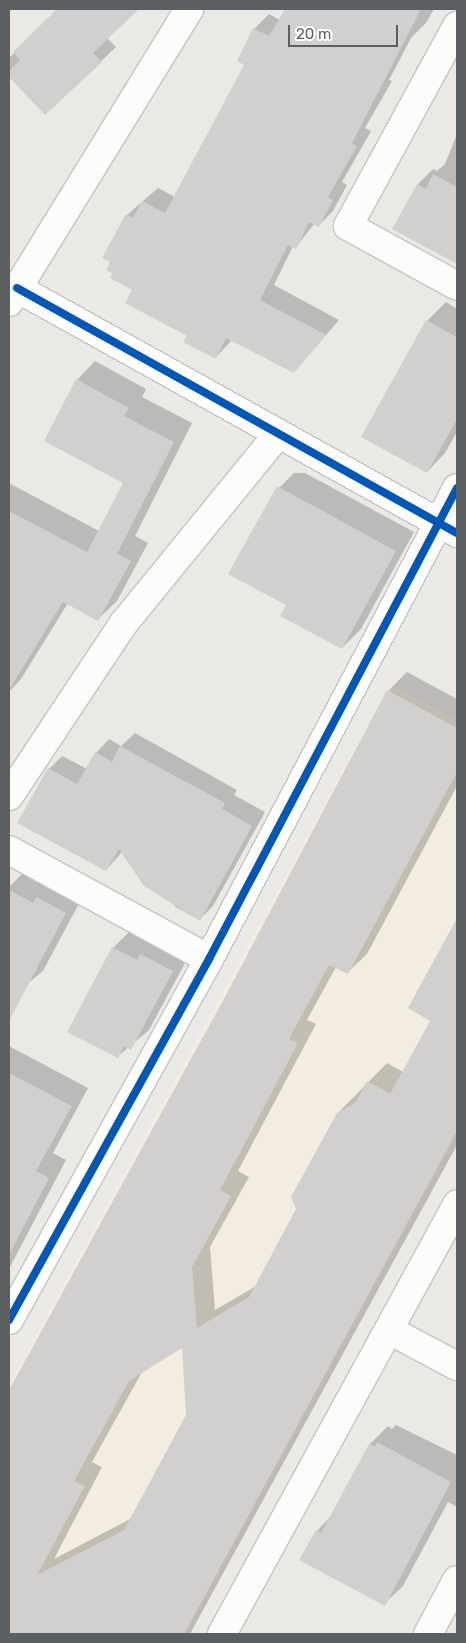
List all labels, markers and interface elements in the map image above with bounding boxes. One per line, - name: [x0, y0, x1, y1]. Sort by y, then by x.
- scale bar: [291, 15, 401, 47]
- text: 20 m: [296, 25, 331, 43]

